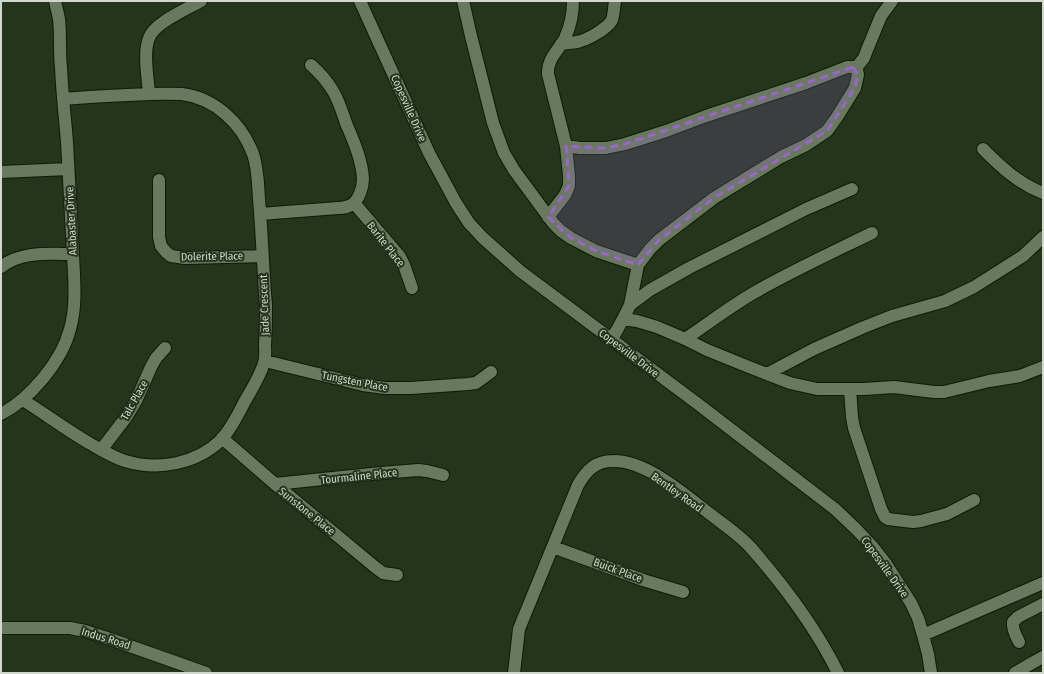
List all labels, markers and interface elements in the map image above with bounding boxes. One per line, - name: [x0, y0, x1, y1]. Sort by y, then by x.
- street label: Copesville Drive: [388, 73, 429, 144]
- street label: Alabaster Drive: [63, 186, 80, 255]
- street label: Barite Place: [364, 219, 407, 269]
- street label: Dolerite Place: [181, 249, 243, 264]
- street label: Jade Crescent: [257, 274, 272, 336]
- street label: Copesville Drive: [596, 327, 661, 380]
- street label: Tungsten Place: [321, 369, 389, 394]
- street label: Talc Place: [118, 378, 151, 423]
- street label: Tourmaline Place: [320, 466, 398, 487]
- street label: Bentley Road: [649, 470, 705, 515]
- street label: Sunstone Place: [276, 485, 337, 538]
- street label: Copesville Drive: [858, 534, 911, 600]
- street label: Buick Place: [592, 556, 644, 585]
- street label: Indus Road: [80, 625, 132, 652]

